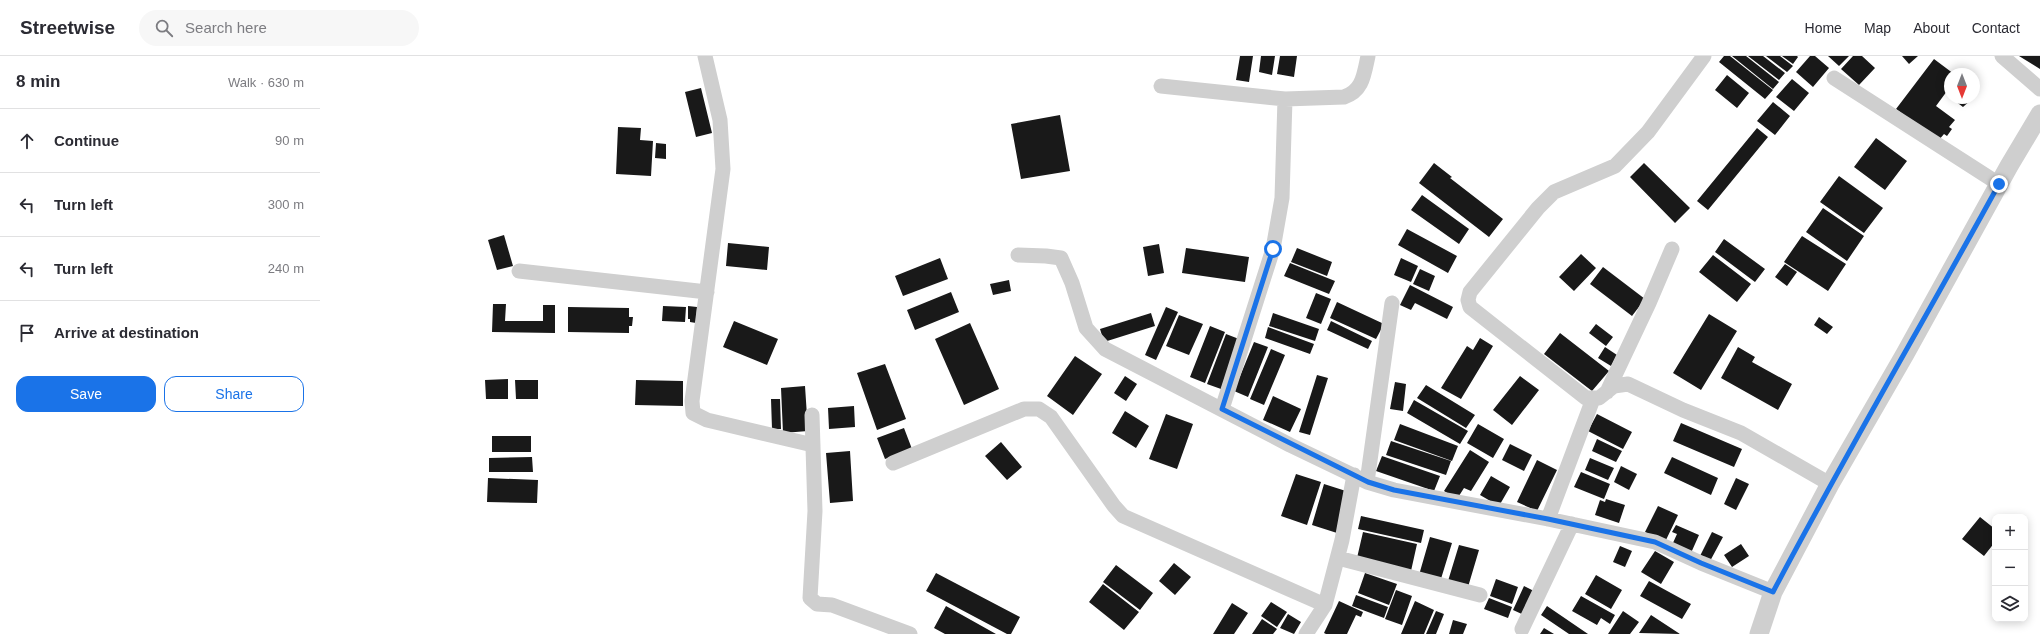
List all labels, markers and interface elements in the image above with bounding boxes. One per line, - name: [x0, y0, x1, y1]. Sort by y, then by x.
- search box: [139, 10, 419, 46]
- text: Streetwise: [20, 17, 115, 38]
- icon: search: [153, 17, 175, 39]
- text: Search here: [185, 19, 267, 36]
- text: Home: [1805, 20, 1842, 36]
- text: Map: [1864, 20, 1891, 36]
- text: About: [1913, 20, 1950, 36]
- text: Contact: [1972, 20, 2020, 36]
- north arrow: [1944, 68, 1980, 104]
- text: 8 min: [16, 72, 60, 91]
- text: Walk · 630 m: [228, 75, 304, 90]
- icon: ahead: [16, 130, 38, 152]
- text: Continue: [54, 132, 119, 149]
- text: 90 m: [275, 133, 304, 148]
- route end: [1990, 175, 2008, 193]
- icon: left: [16, 194, 38, 216]
- text: Turn left: [54, 196, 113, 213]
- text: 300 m: [268, 197, 304, 212]
- route start: [1264, 240, 1282, 258]
- icon: left: [16, 258, 38, 280]
- text: Turn left: [54, 260, 113, 277]
- text: 240 m: [268, 261, 304, 276]
- icon: arrive: [16, 322, 38, 344]
- text: Arrive at destination: [54, 324, 199, 341]
- button: Save: [16, 376, 156, 412]
- button: Share: [164, 376, 304, 412]
- map controls: [1992, 514, 2028, 622]
- button: +: [1992, 514, 2028, 550]
- button: −: [1992, 550, 2028, 586]
- button: layers: [1992, 586, 2028, 622]

